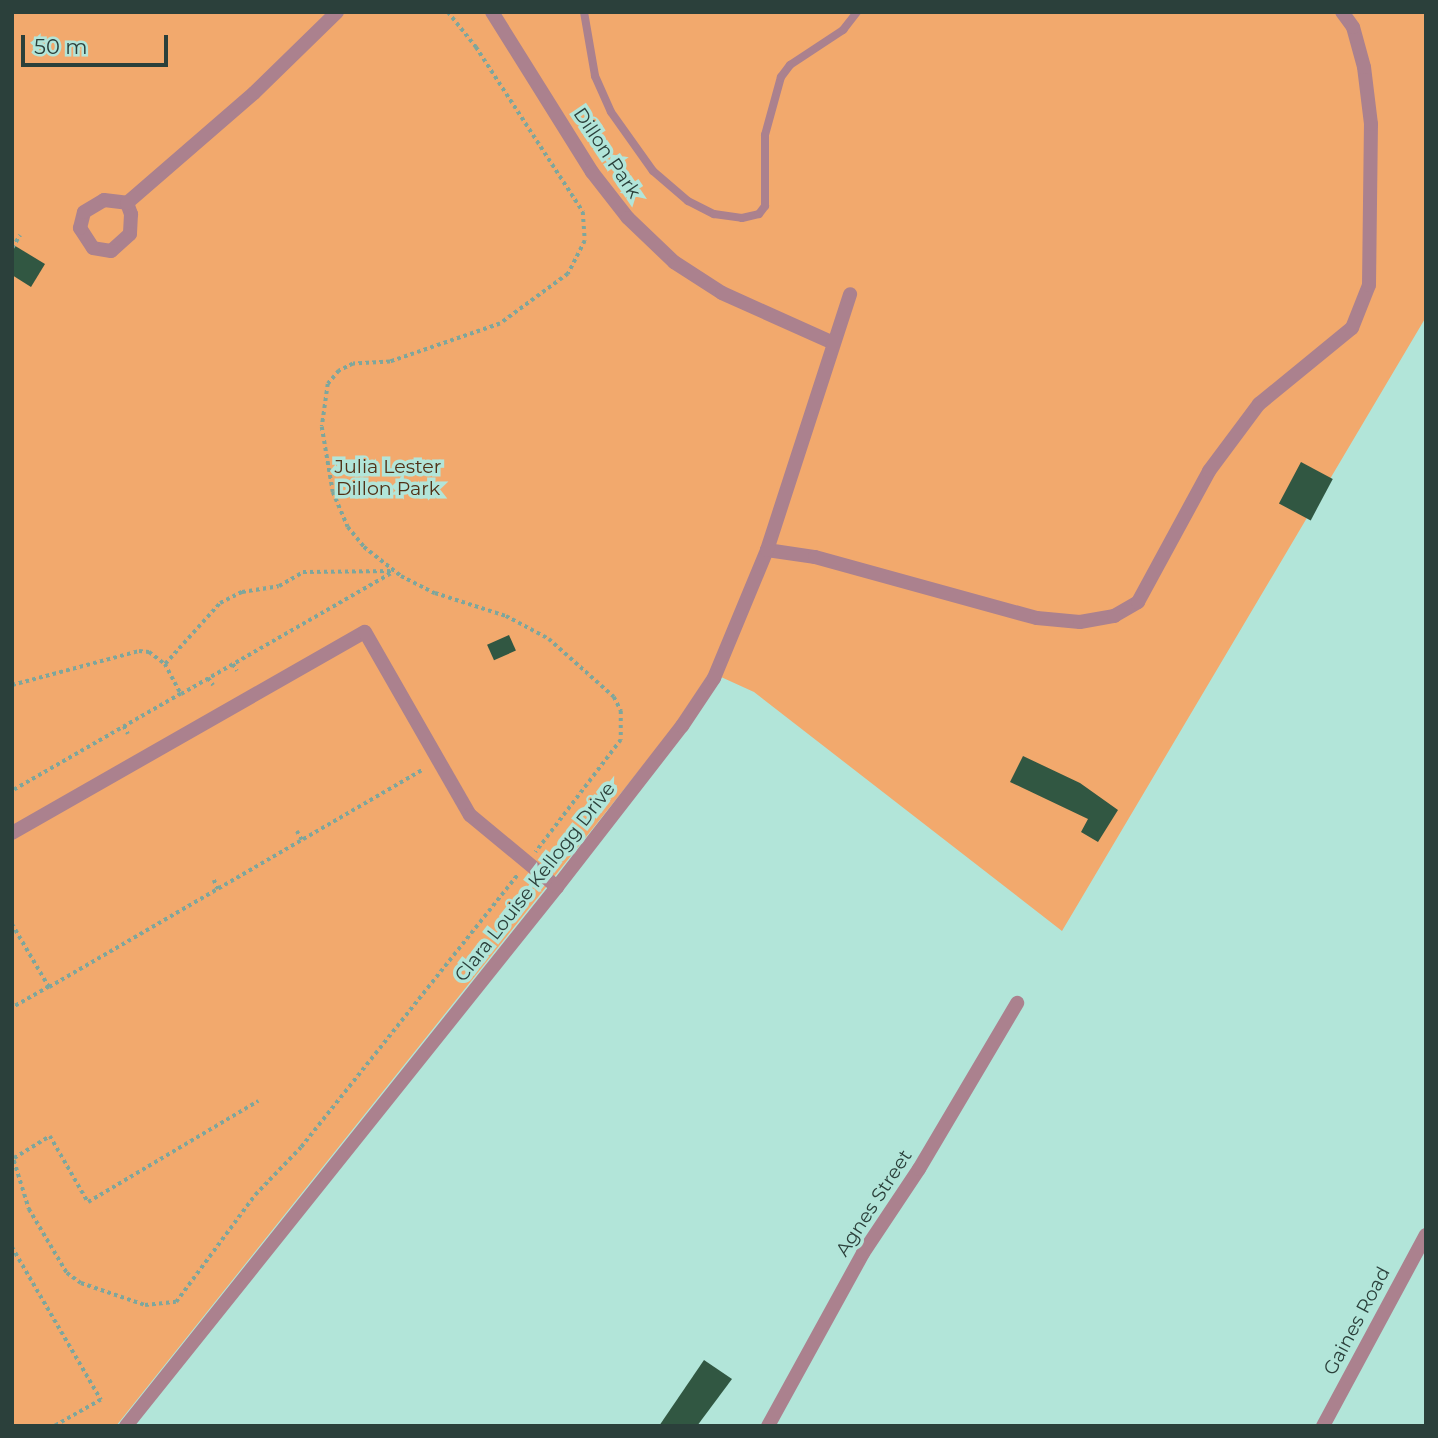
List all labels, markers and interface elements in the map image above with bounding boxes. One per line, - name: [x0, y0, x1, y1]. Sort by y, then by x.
- scale bar: [24, 21, 172, 65]
- text: 50 m: [34, 34, 88, 59]
- street label: Dillon Park: [568, 103, 646, 203]
- park label: Julia Lester Dillon Park: [335, 456, 441, 500]
- street label: Clara Louise Kellogg Drive: [450, 778, 620, 986]
- street label: Agnes Street: [831, 1145, 917, 1261]
- street label: Gaines Road: [1319, 1263, 1395, 1379]

